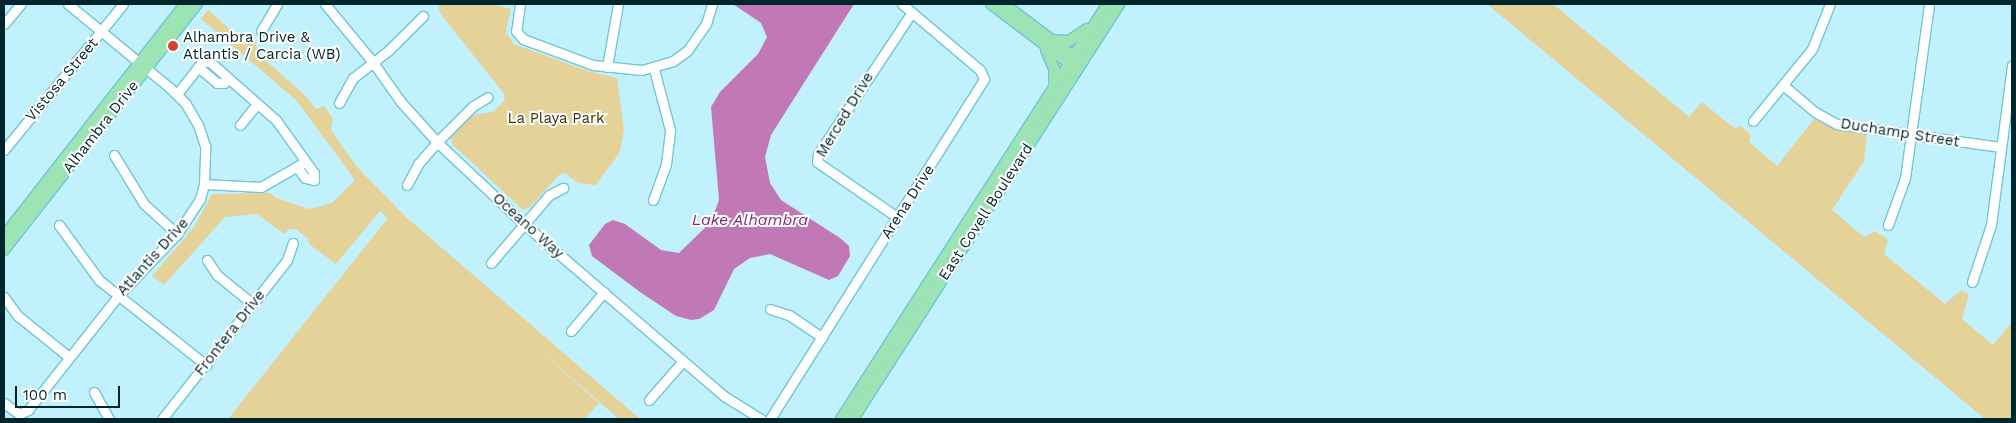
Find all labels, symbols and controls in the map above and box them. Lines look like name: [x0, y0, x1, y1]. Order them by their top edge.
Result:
place label: Alhambra Drive & Atlantis / Carcia (WB): [183, 28, 341, 63]
street label: Vistosa Street: [22, 35, 102, 125]
marker: Alhambra Drive & Atlantis / Carcia (WB): [167, 40, 179, 52]
street label: Merced Drive: [813, 69, 877, 161]
street label: Alhambra Drive: [59, 77, 143, 177]
park label: La Playa Park: [507, 110, 605, 128]
street label: Duchamp Street: [1839, 115, 1961, 151]
street label: East Covell Boulevard: [935, 140, 1037, 284]
street label: Arena Drive: [877, 162, 939, 242]
street label: Oceano Way: [489, 189, 567, 263]
water label: Lake Alhambra: [692, 210, 808, 230]
street label: Atlantis Drive: [113, 214, 193, 300]
street label: Frontera Drive: [191, 286, 269, 380]
scale bar: [18, 376, 122, 408]
text: 100 m: [23, 386, 67, 404]

